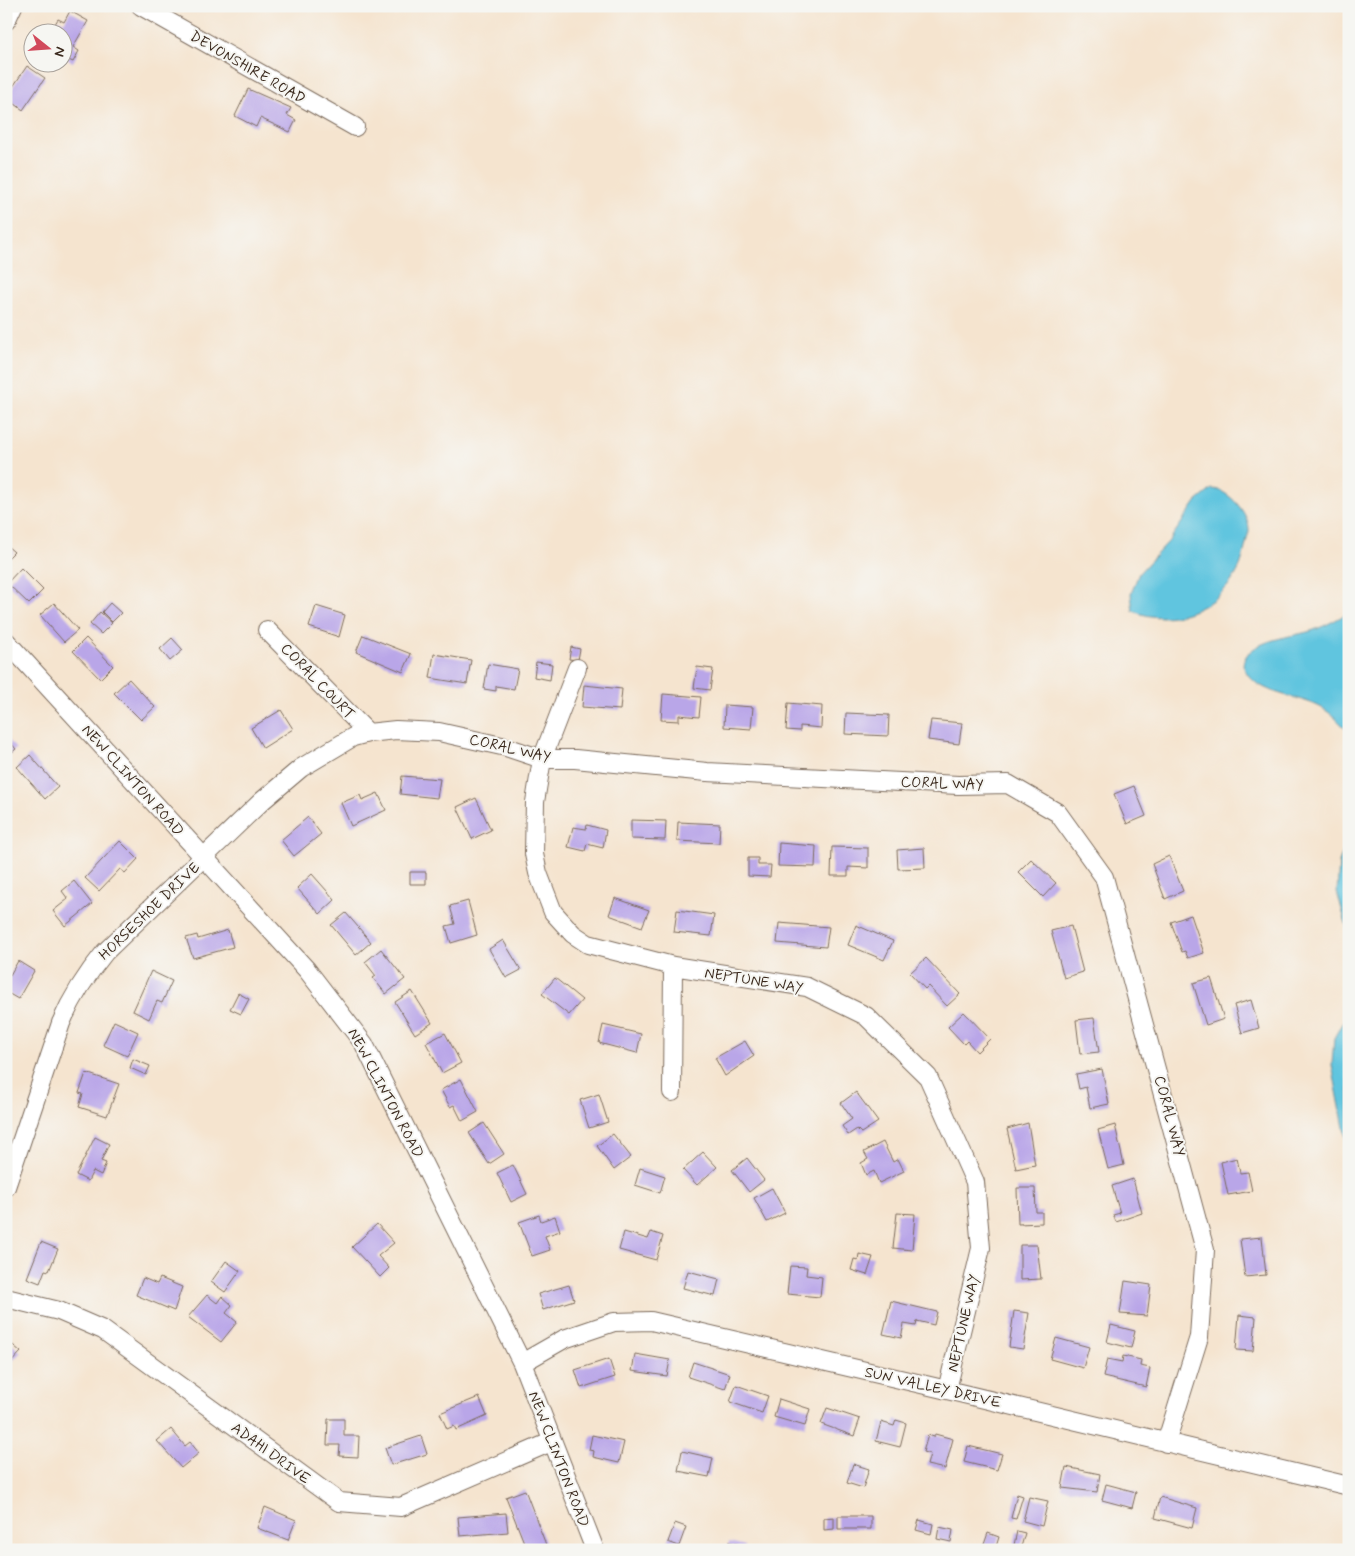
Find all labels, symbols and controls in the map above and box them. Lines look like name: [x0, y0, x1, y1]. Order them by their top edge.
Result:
north arrow: [22, 22, 72, 72]
street label: DEVONSHIRE ROAD: [186, 27, 309, 109]
text: N: [50, 44, 69, 59]
street label: CORAL COURT: [276, 639, 359, 724]
street label: NEW CLINTON ROAD: [77, 721, 188, 841]
street label: CORAL WAY: [467, 730, 552, 768]
street label: CORAL WAY: [900, 773, 984, 795]
street label: HORSESHOE DRIVE: [95, 858, 205, 965]
street label: NEPTUNE WAY: [703, 963, 805, 999]
street label: NEW CLINTON ROAD: [343, 1025, 428, 1162]
street label: CORAL WAY: [1149, 1074, 1189, 1159]
street label: NEPTUNE WAY: [943, 1272, 985, 1374]
street label: SUN VALLEY DRIVE: [863, 1363, 1003, 1413]
street label: NEW CLINTON ROAD: [523, 1389, 593, 1530]
street label: ADAHI DRIVE: [227, 1418, 314, 1490]

